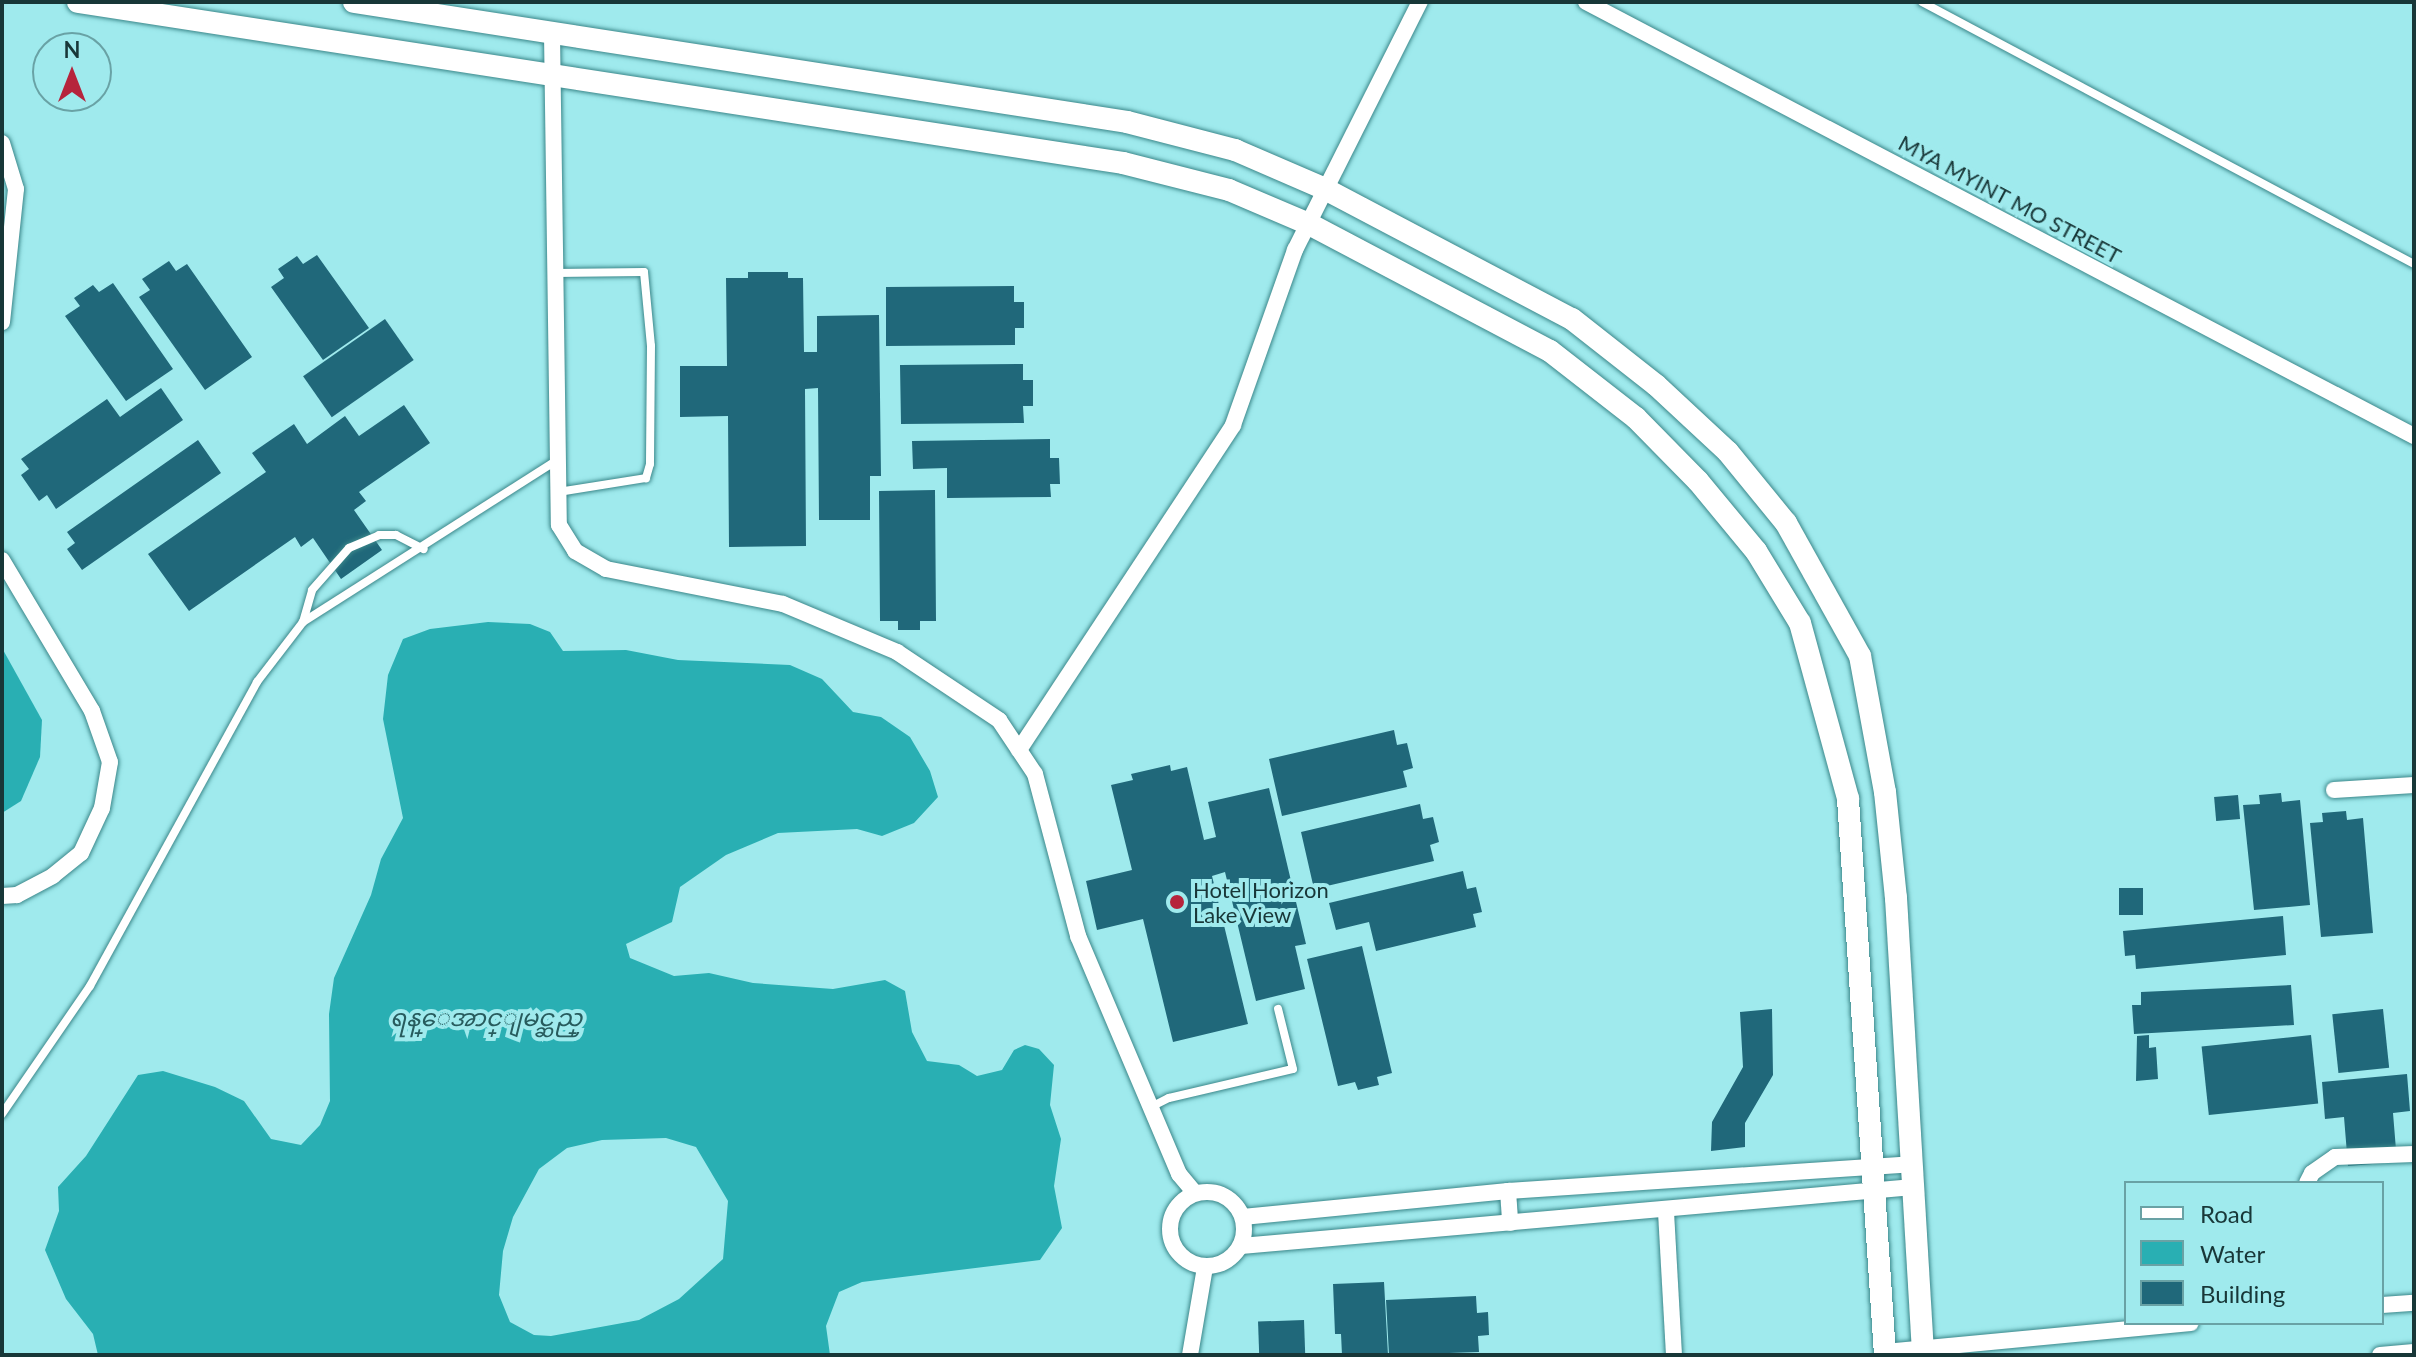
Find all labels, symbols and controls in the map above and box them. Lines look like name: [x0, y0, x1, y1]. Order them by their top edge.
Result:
north arrow: [32, 32, 112, 112]
text: N: [64, 36, 80, 63]
street label: MYA MYINT MO STREET: [1894, 129, 2126, 269]
place label: Hotel Horizon Lake View: [1193, 876, 1329, 928]
marker: Hotel Horizon Lake View: [1168, 893, 1186, 911]
water label: ရန္ေအာင္ျမင္ဆည္: [390, 1003, 582, 1031]
legend: [2124, 1181, 2384, 1325]
text: Road: [2200, 1199, 2253, 1228]
text: Water: [2200, 1239, 2265, 1268]
text: Building: [2200, 1279, 2285, 1308]

